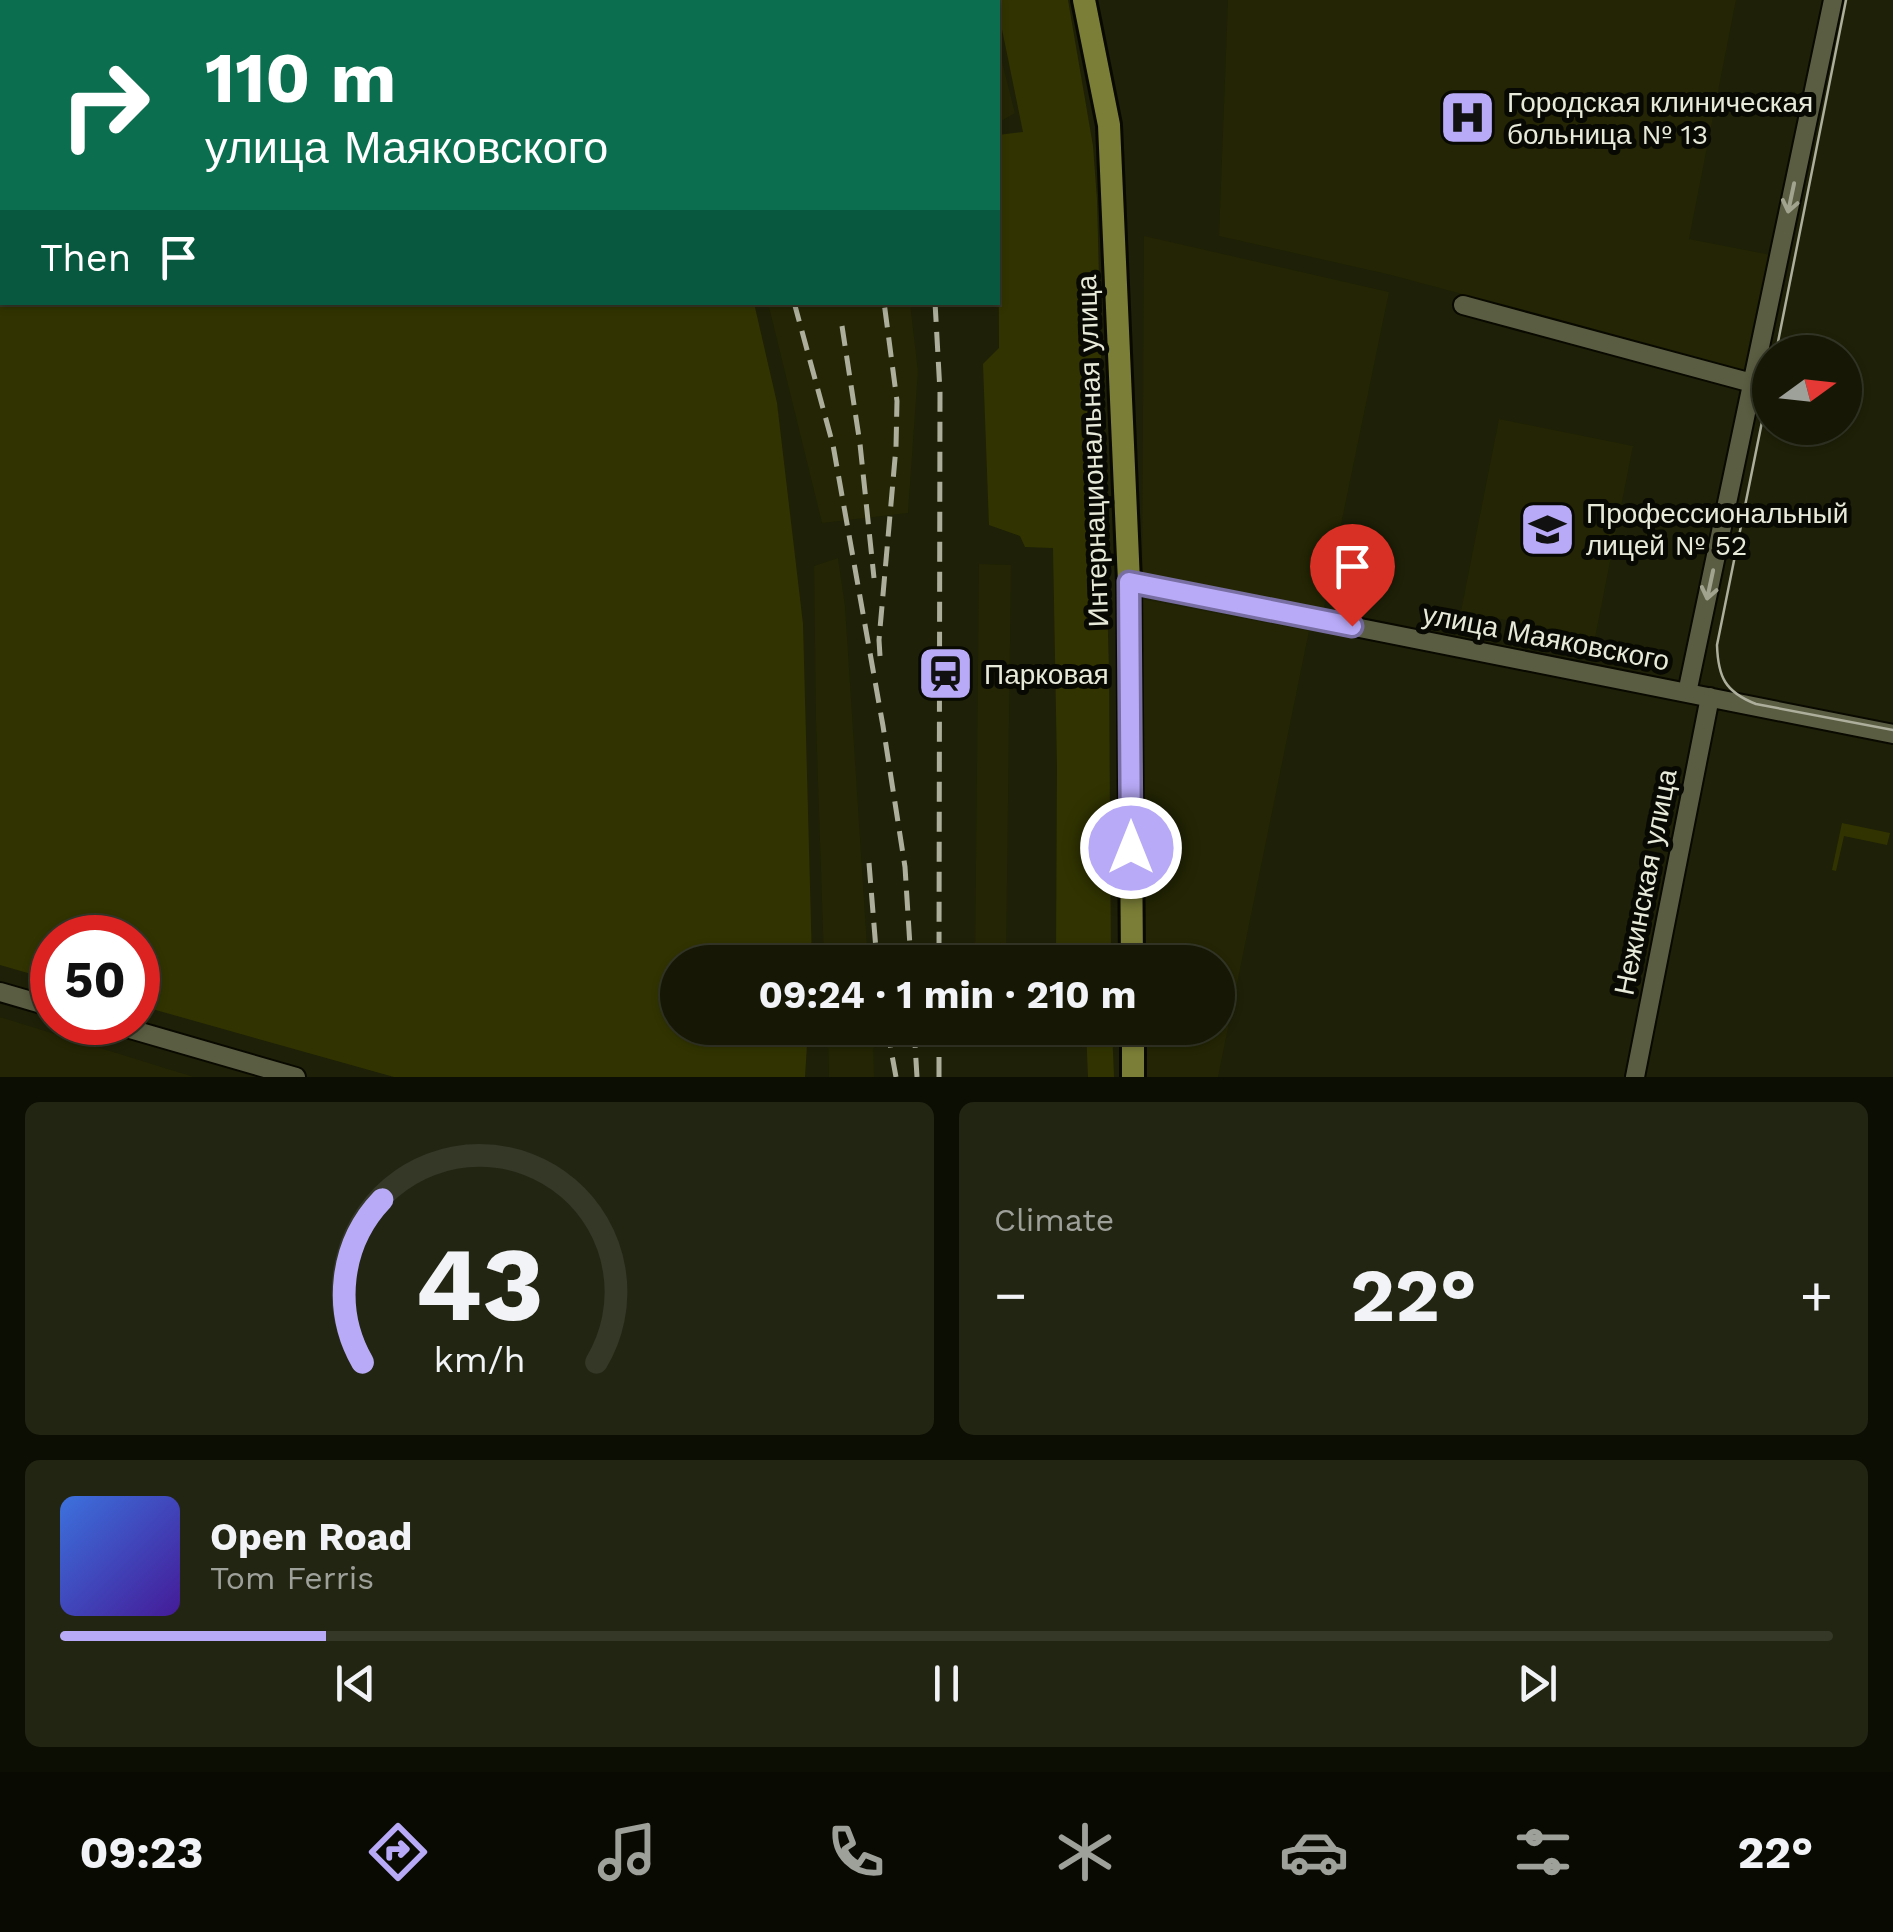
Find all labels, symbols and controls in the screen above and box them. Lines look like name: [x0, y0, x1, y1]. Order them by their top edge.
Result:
text: 110 m: [205, 37, 396, 119]
icon: right: [40, 40, 170, 170]
place label: Городская клиническая больница № 13: [1507, 86, 1813, 151]
hospital icon: Городская клиническая больница № 13: [1438, 88, 1498, 148]
text: улица Маяковского: [205, 121, 608, 174]
one-way arrow: [1781, 181, 1800, 213]
icon: arrive: [151, 230, 206, 285]
text: Then: [40, 236, 131, 280]
street label: Интернациональная улица: [1070, 274, 1115, 628]
north arrow: [1752, 335, 1862, 445]
map controls: [1752, 335, 1862, 445]
place label: Профессиональный лицей № 52: [1586, 497, 1848, 562]
school or university icon: Профессиональный лицей № 52: [1517, 499, 1577, 559]
pin: [1310, 524, 1395, 627]
icon: arrive: [1325, 539, 1380, 594]
one-way arrow: [1700, 568, 1718, 600]
street label: улица Маяковского: [1420, 597, 1672, 678]
station icon: Парковая: [915, 644, 975, 704]
place label: Парковая: [984, 658, 1109, 691]
street label: Нежинская улица: [1607, 766, 1684, 998]
position arrow: [1079, 796, 1183, 900]
speed limit sign: 50: [30, 915, 160, 1045]
text: 09:24 · 1 min · 210 m: [759, 973, 1136, 1017]
text: Climate: [994, 1201, 1114, 1239]
text: 43: [415, 1223, 544, 1345]
text: 22°: [1350, 1251, 1477, 1339]
text: −: [994, 1263, 1027, 1327]
text: +: [1800, 1263, 1833, 1327]
text: km/h: [433, 1339, 526, 1381]
text: Open Road: [210, 1515, 412, 1559]
text: Tom Ferris: [210, 1559, 374, 1597]
icon: previous: [328, 1656, 383, 1711]
icon: pause: [919, 1656, 974, 1711]
icon: next: [1510, 1656, 1565, 1711]
icon: directions: [363, 1817, 433, 1887]
icon: music: [592, 1817, 662, 1887]
icon: phone: [821, 1817, 891, 1887]
icon: climate: [1050, 1817, 1120, 1887]
icon: car: [1279, 1817, 1349, 1887]
icon: filters: [1508, 1817, 1578, 1887]
text: 09:23: [80, 1826, 203, 1879]
text: 22°: [1737, 1826, 1813, 1879]

